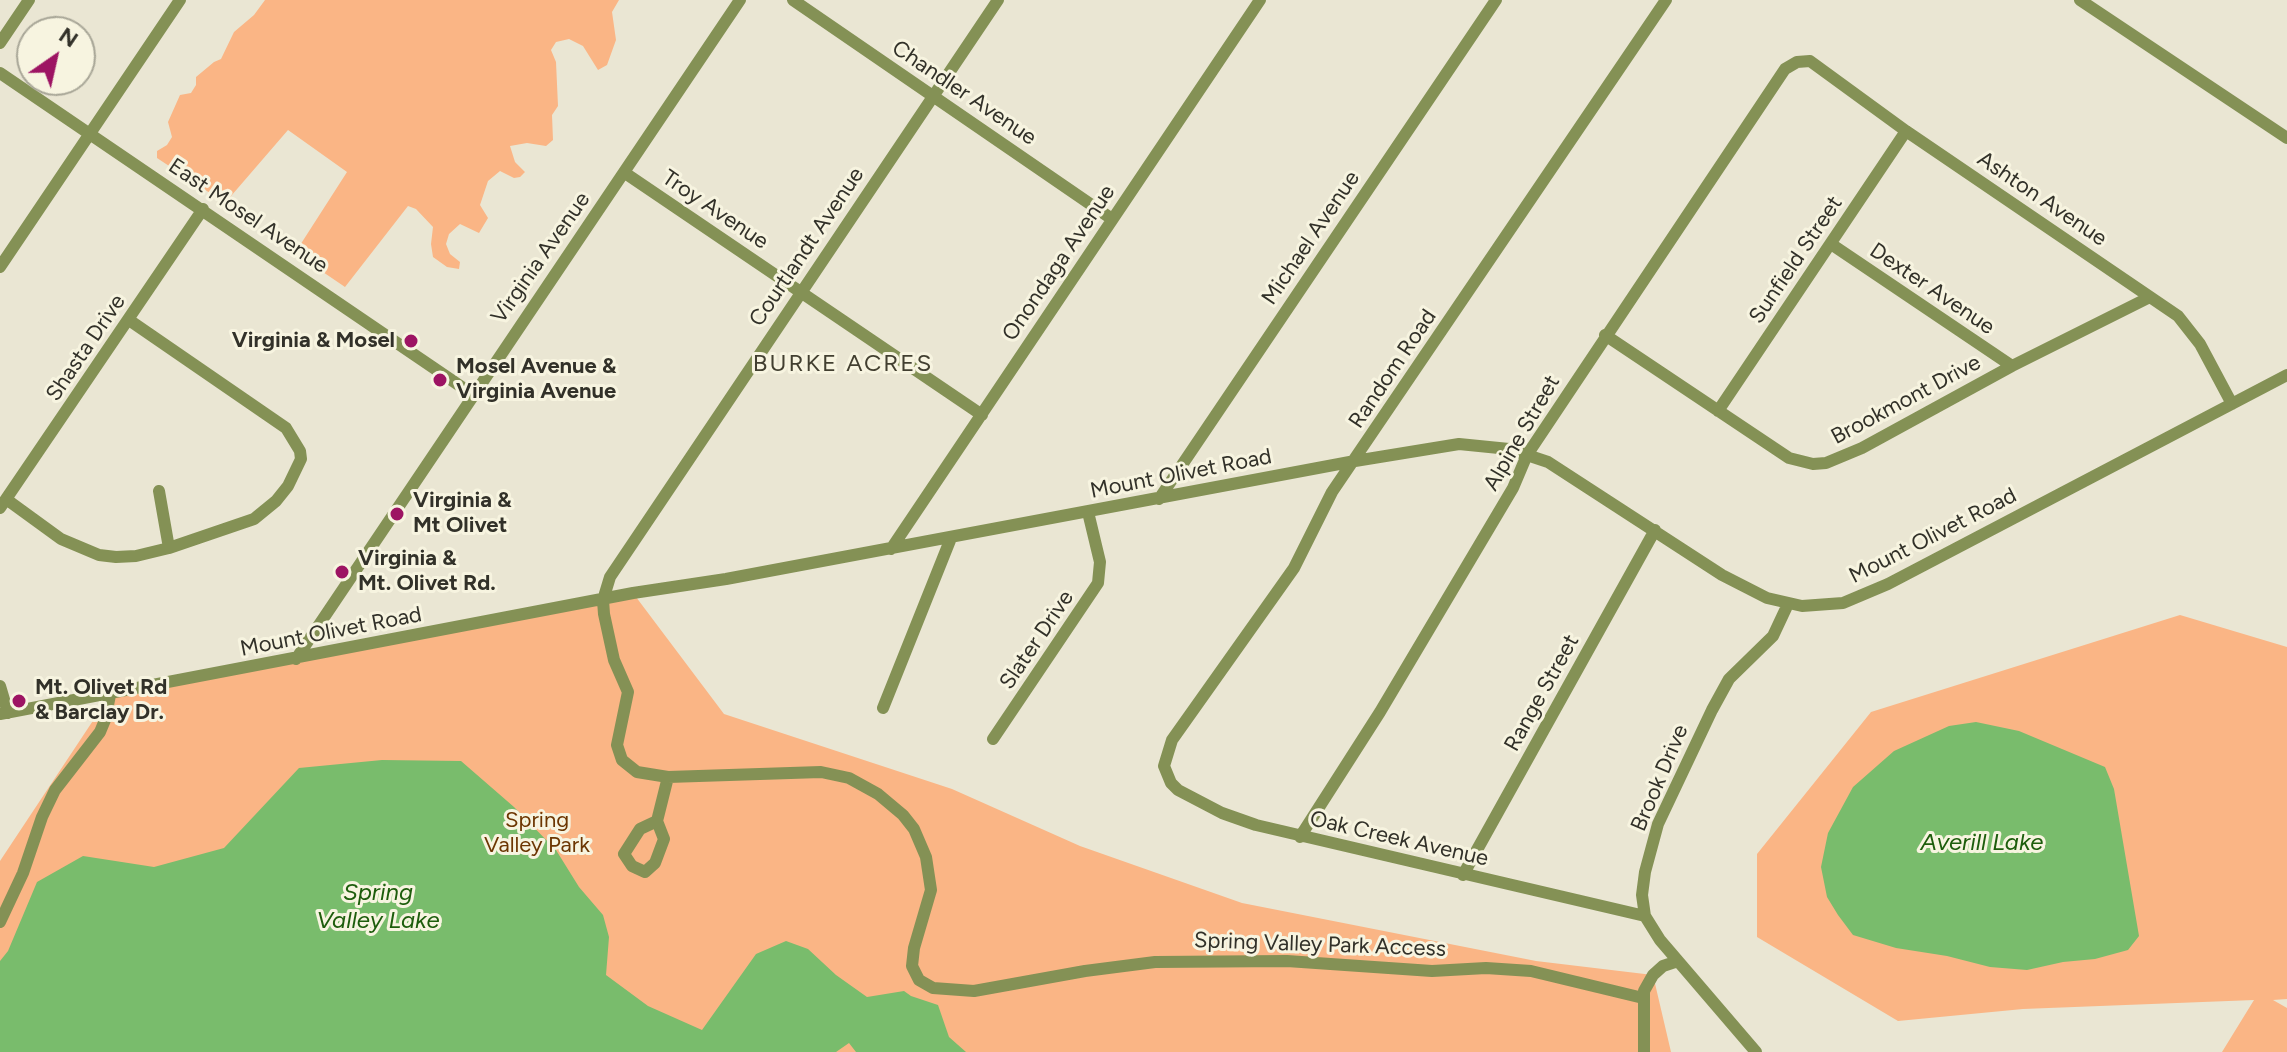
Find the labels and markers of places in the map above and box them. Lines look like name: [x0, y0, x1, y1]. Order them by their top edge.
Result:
place label: Virginia & Mosel: [232, 328, 395, 354]
marker: Virginia & Mosel: [402, 332, 420, 350]
place label: Mosel Avenue & Virginia Avenue: [456, 354, 616, 406]
marker: Mosel Avenue & Virginia Avenue: [431, 371, 449, 389]
place label: Virginia & Mt Olivet: [413, 488, 511, 540]
marker: Virginia & Mt Olivet: [388, 505, 406, 523]
place label: Virginia & Mt. Olivet Rd.: [358, 546, 496, 598]
marker: Virginia & Mt. Olivet Rd.: [333, 563, 351, 581]
place label: Mt. Olivet Rd & Barclay Dr.: [35, 675, 167, 726]
marker: Mt. Olivet Rd & Barclay Dr.: [10, 692, 28, 710]

